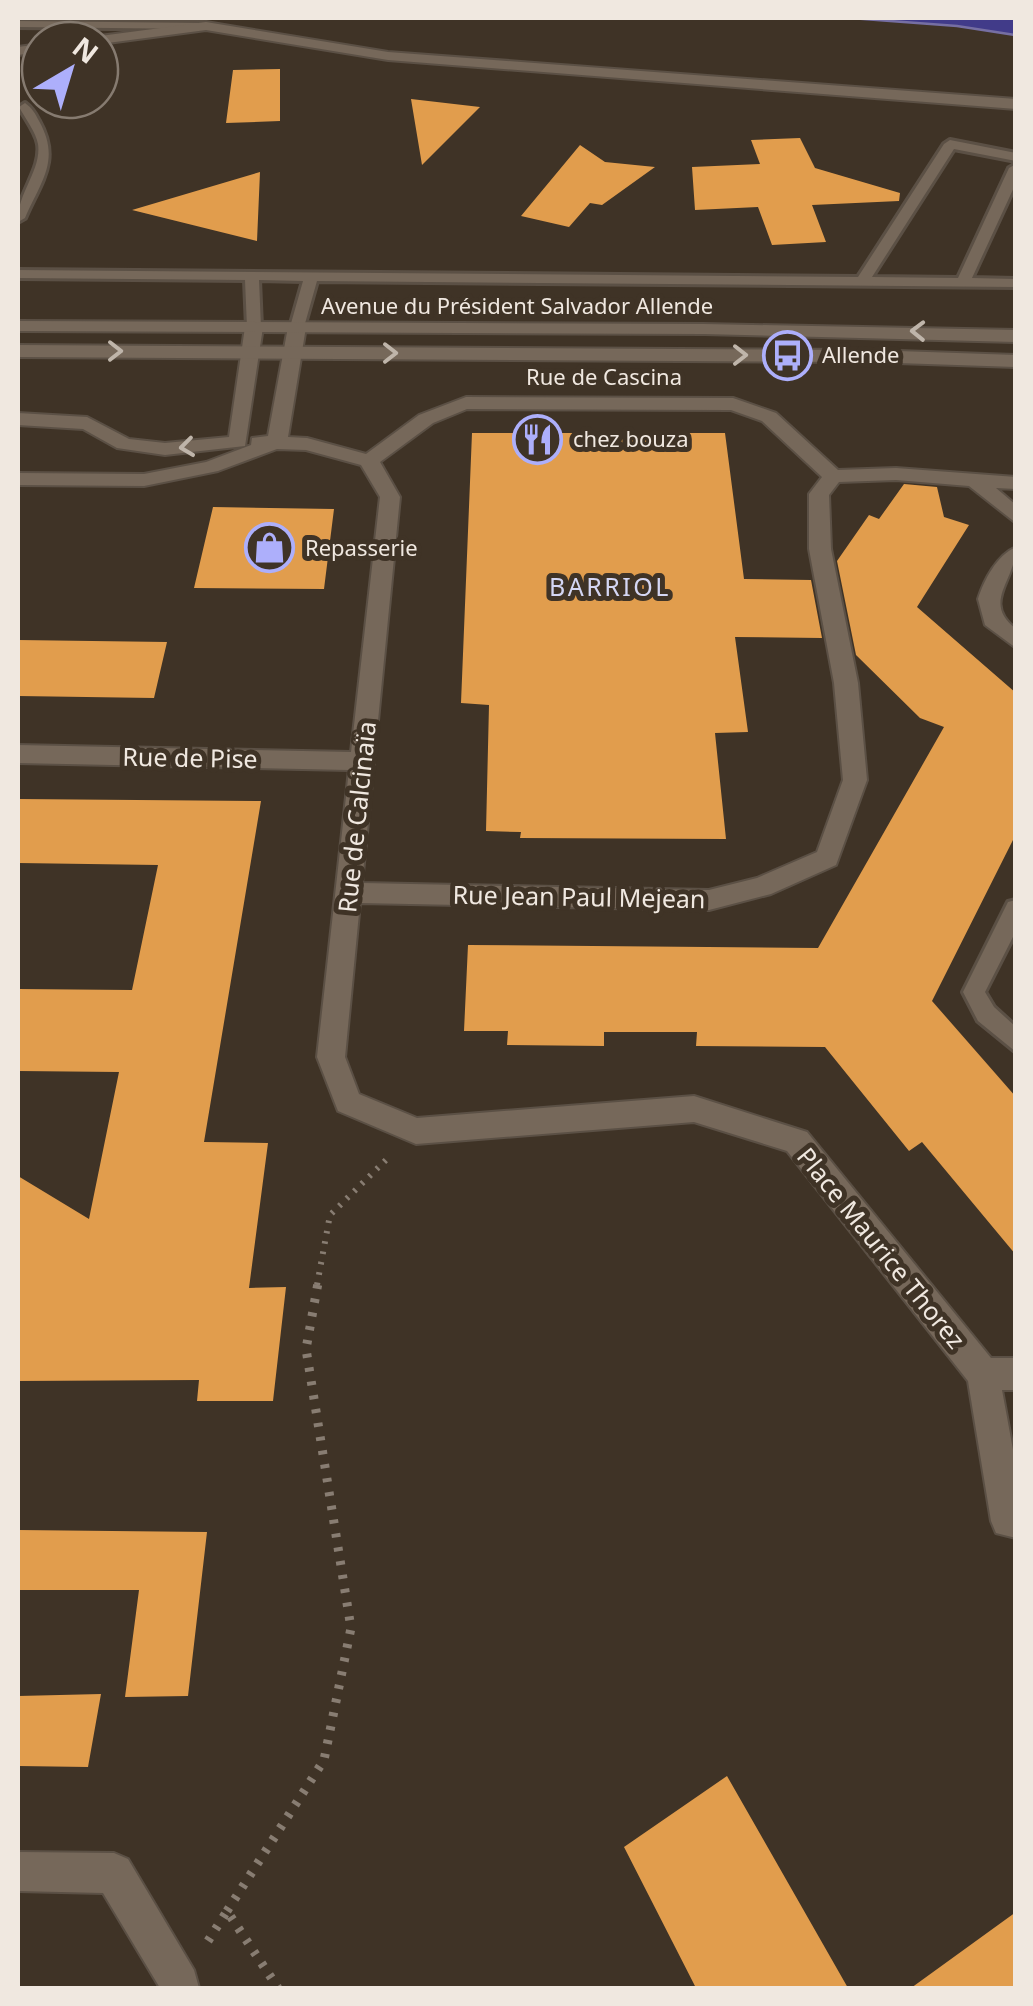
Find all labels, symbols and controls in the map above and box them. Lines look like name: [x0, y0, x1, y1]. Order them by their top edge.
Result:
north arrow: [20, 20, 120, 120]
text: N: [65, 28, 107, 71]
street label: Avenue du Président Salvador Allende: [321, 290, 713, 320]
one-way arrow: [910, 320, 926, 342]
bus stop icon: Allende: [761, 329, 813, 381]
place label: Allende: [822, 339, 899, 369]
one-way arrow: [107, 341, 123, 362]
one-way arrow: [384, 342, 399, 364]
one-way arrow: [734, 344, 749, 366]
street label: Rue de Cascina: [526, 361, 682, 391]
restaurant icon: chez bouza: [512, 413, 564, 465]
place label: chez bouza: [573, 423, 689, 453]
one-way arrow: [179, 436, 195, 457]
shop icon: Repasserie: [244, 522, 296, 574]
place label: Repasserie: [305, 532, 418, 562]
district label: BARRIOL: [549, 569, 671, 603]
street label: Rue de Calcinaïa: [329, 720, 383, 914]
street label: Rue de Pise: [122, 739, 258, 775]
street label: Rue Jean Paul Mejean: [452, 877, 706, 915]
street label: Place Maurice Thorez: [790, 1140, 974, 1355]

